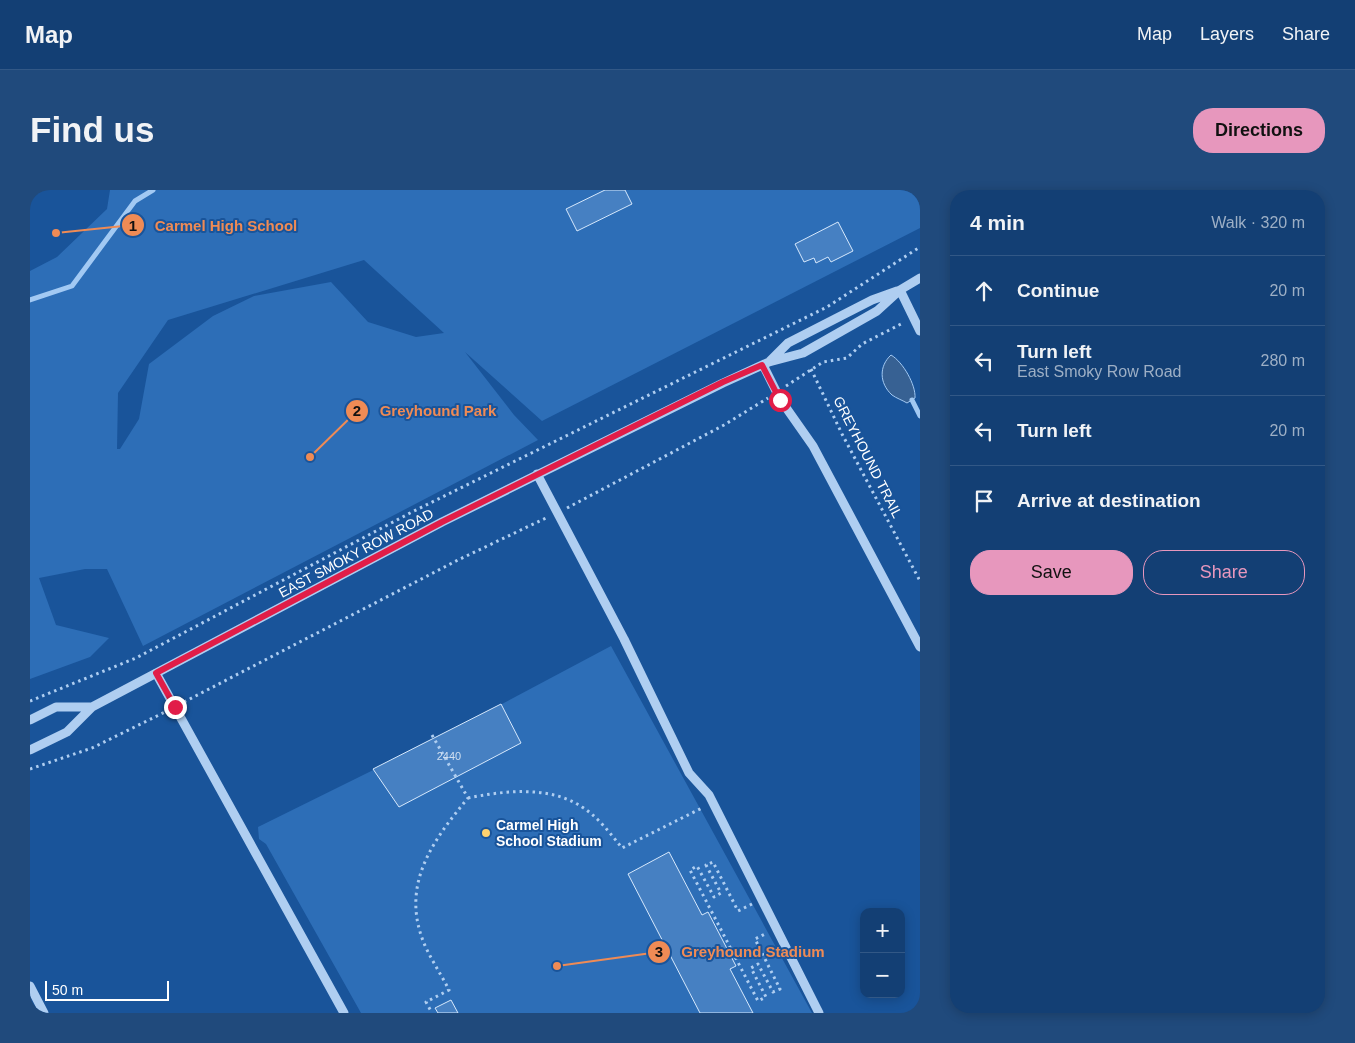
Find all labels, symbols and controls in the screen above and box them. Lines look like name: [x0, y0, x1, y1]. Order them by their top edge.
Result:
text: Map: [25, 21, 73, 48]
text: Map: [1137, 24, 1172, 44]
text: Layers: [1200, 24, 1254, 44]
text: Share: [1282, 24, 1330, 44]
button: Directions: [1193, 108, 1325, 153]
text: Find us: [30, 110, 154, 149]
callout: Carmel High School: [120, 210, 308, 240]
text: 4 min: [970, 211, 1025, 234]
text: Walk · 320 m: [1211, 214, 1305, 231]
text: 1: [129, 217, 137, 234]
text: Carmel High School: [155, 217, 297, 234]
icon: ahead: [970, 277, 998, 305]
text: Continue: [1017, 280, 1099, 301]
text: 20 m: [1269, 282, 1305, 299]
text: Turn left: [1017, 341, 1092, 362]
icon: left: [970, 347, 998, 375]
text: 280 m: [1261, 352, 1305, 369]
text: East Smoky Row Road: [1017, 363, 1182, 380]
route start: [769, 389, 792, 412]
street label: GREYHOUND TRAIL: [830, 394, 906, 521]
callout: Greyhound Park: [345, 396, 507, 426]
text: 2: [353, 402, 361, 419]
text: Greyhound Park: [380, 402, 497, 419]
icon: left: [970, 417, 998, 445]
text: Turn left: [1017, 420, 1092, 441]
text: 20 m: [1269, 422, 1305, 439]
icon: arrive: [970, 487, 998, 515]
text: Arrive at destination: [1017, 490, 1201, 511]
street label: EAST SMOKY ROW ROAD: [276, 505, 436, 601]
button: Save: [970, 550, 1133, 595]
button: Share: [1143, 550, 1305, 595]
route end: [164, 696, 187, 719]
house number: 2440: [437, 750, 461, 762]
place label: Carmel High School Stadium: [496, 817, 602, 849]
marker: Carmel High School Stadium: [480, 827, 492, 839]
map controls: [860, 908, 905, 998]
button: +: [860, 908, 905, 953]
callout: Greyhound Stadium: [646, 937, 835, 967]
text: 3: [655, 943, 663, 960]
text: Greyhound Stadium: [681, 943, 825, 960]
button: −: [860, 953, 905, 998]
scale bar: [45, 978, 169, 1001]
text: 50 m: [52, 982, 83, 998]

